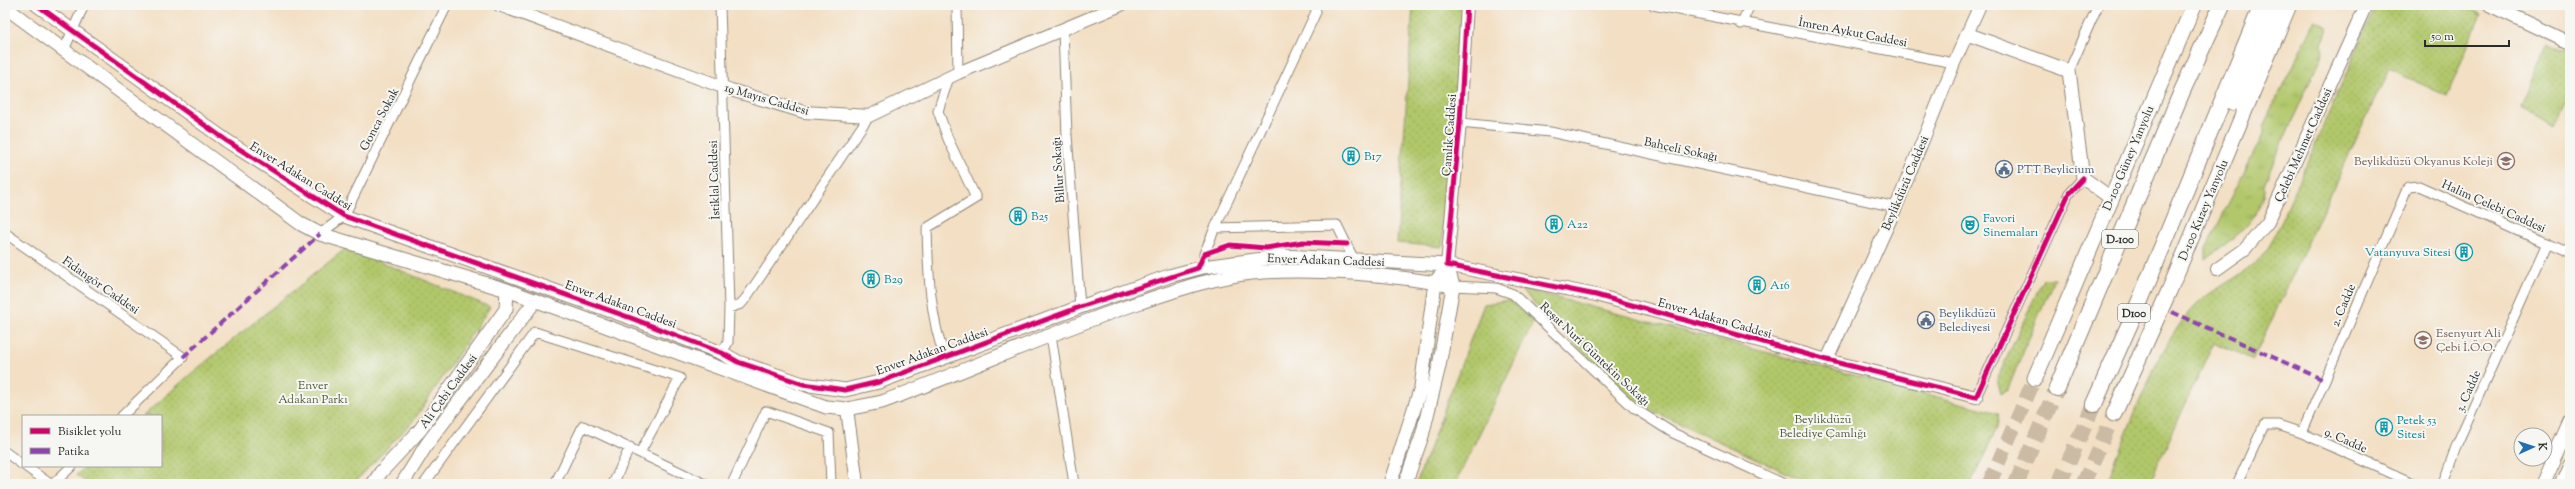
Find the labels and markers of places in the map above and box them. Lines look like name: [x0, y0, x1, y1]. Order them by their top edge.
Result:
building icon: B17: [1341, 146, 1361, 166]
place label: B17: [1364, 148, 1382, 166]
school or university icon: Beylikdüzü Okyanus Koleji: [2496, 151, 2516, 171]
place label: Beylikdüzü Okyanus Koleji: [2354, 153, 2494, 171]
public building icon: PTT Beylicium: [1994, 159, 2014, 179]
place label: PTT Beylicium: [2017, 161, 2094, 179]
building icon: B25: [1008, 206, 1028, 226]
place label: B25: [1031, 208, 1048, 226]
place label: Favori Sinemaları: [1983, 210, 2039, 242]
building icon: A22: [1544, 214, 1564, 234]
theatre icon: Favori Sinemaları: [1960, 215, 1980, 235]
place label: A22: [1567, 216, 1588, 234]
building icon: Vatanyuva Sitesi: [2454, 242, 2474, 262]
place label: Vatanyuva Sitesi: [2365, 244, 2452, 262]
building icon: B29: [861, 269, 881, 289]
place label: B29: [884, 271, 903, 289]
building icon: A16: [1747, 275, 1767, 295]
place label: A16: [1770, 277, 1790, 295]
place label: Beylikdüzü Belediyesi: [1939, 305, 1996, 337]
public building icon: Beylikdüzü Belediyesi: [1916, 310, 1936, 330]
place label: Esenyurt Ali Çebi İ.Ö.O.: [2436, 325, 2501, 357]
school or university icon: Esenyurt Ali Çebi İ.Ö.O.: [2413, 330, 2433, 350]
place label: Petek 53 Sitesi: [2397, 412, 2437, 444]
building icon: Petek 53 Sitesi: [2374, 417, 2394, 437]

